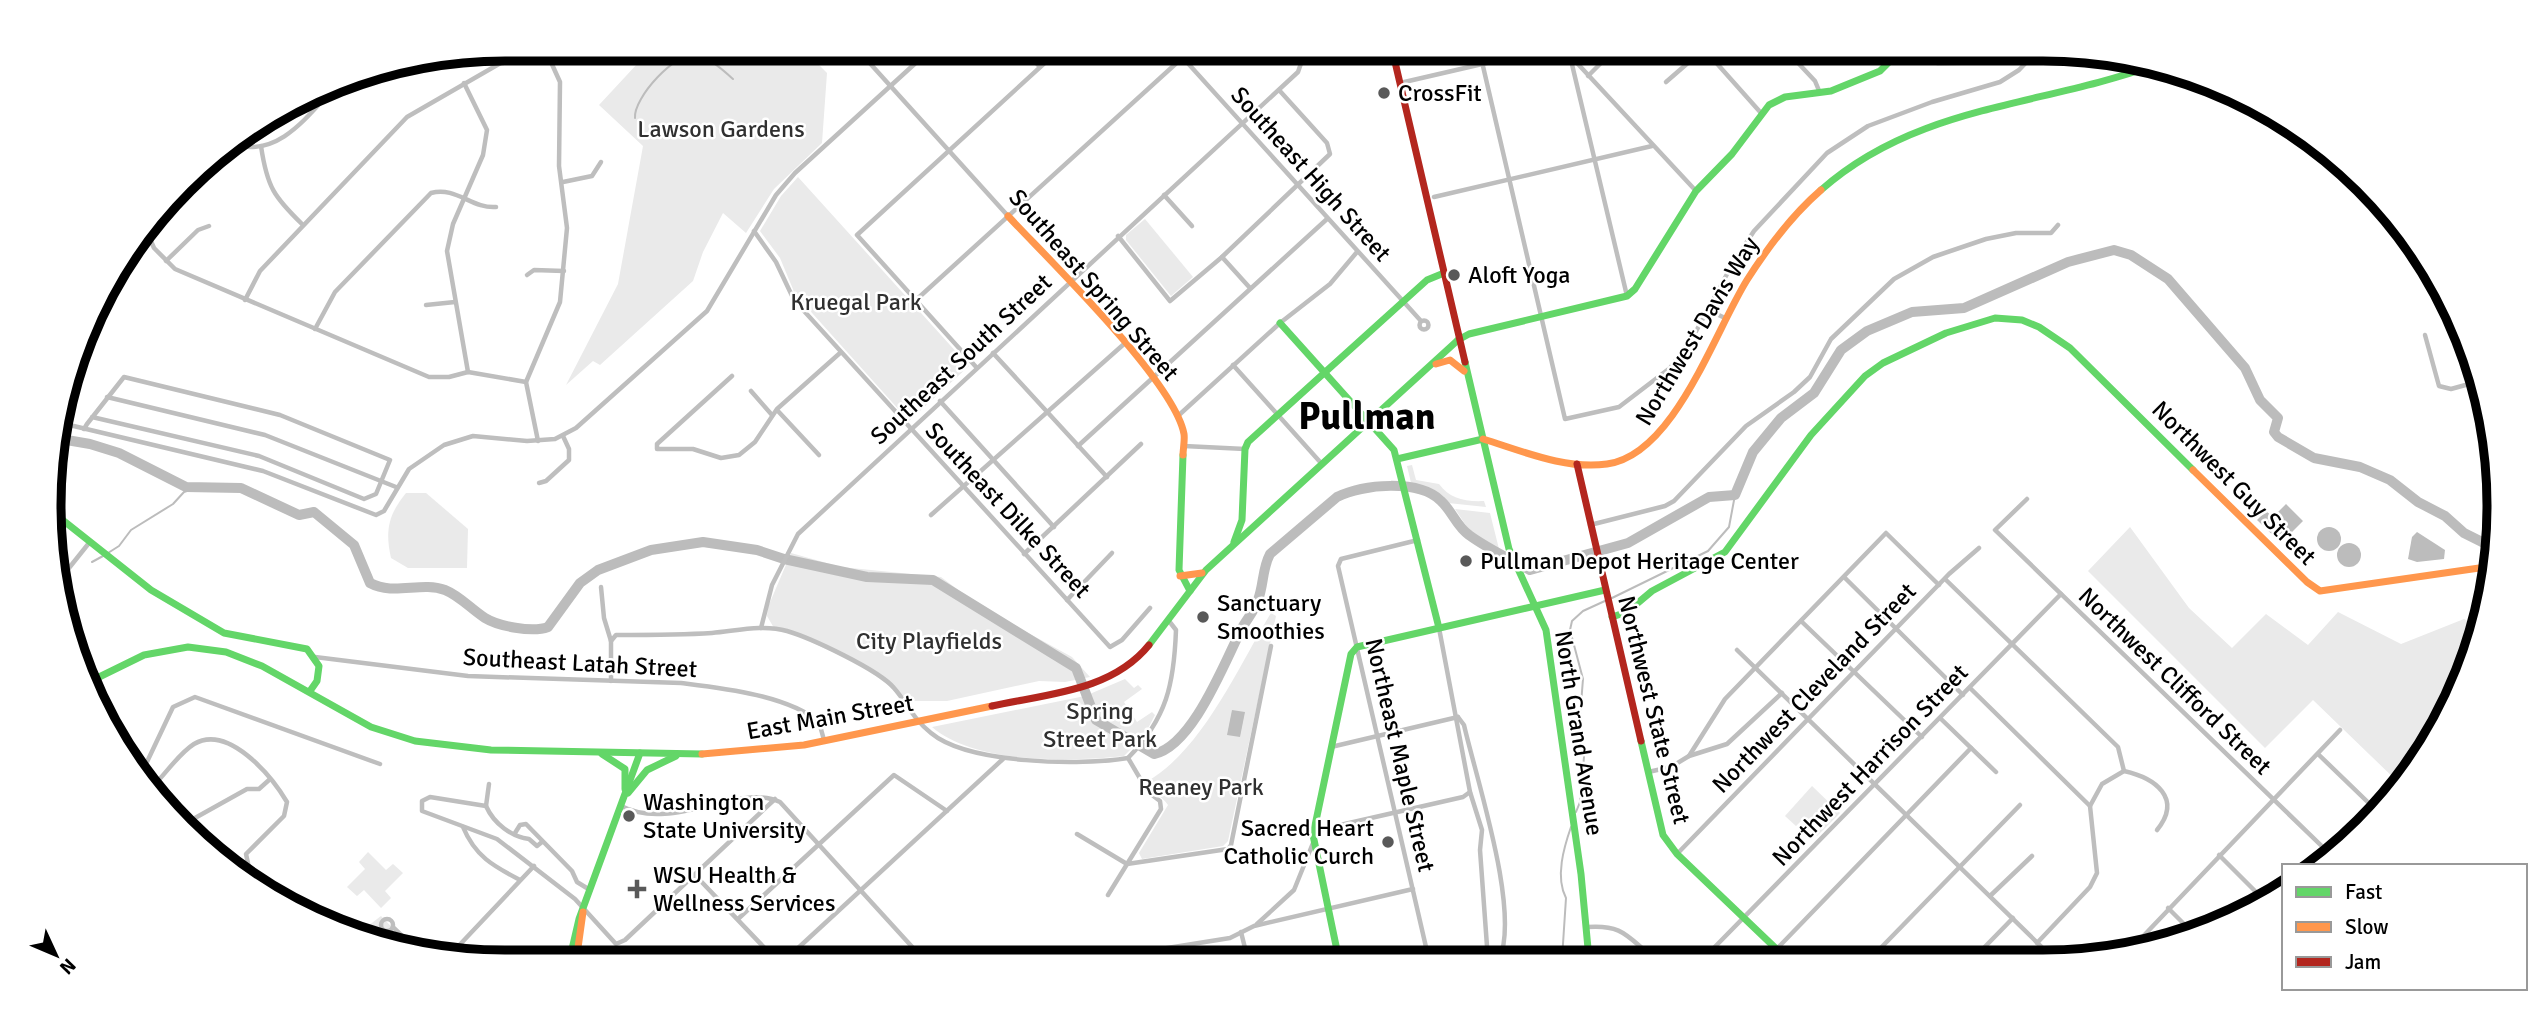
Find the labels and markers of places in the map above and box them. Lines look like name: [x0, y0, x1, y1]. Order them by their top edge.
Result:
place label: CrossFit: [1398, 78, 1482, 108]
marker: CrossFit: [1376, 85, 1392, 101]
place label: Aloft Yoga: [1468, 260, 1571, 290]
marker: Aloft Yoga: [1446, 267, 1462, 283]
place label: Pullman Depot Heritage Center: [1480, 546, 1799, 576]
marker: Pullman Depot Heritage Center: [1458, 553, 1474, 569]
place label: Sanctuary Smoothies: [1217, 588, 1325, 646]
marker: Sanctuary Smoothies: [1195, 609, 1211, 625]
place label: Washington State University: [643, 787, 806, 845]
marker: Washington State University: [621, 808, 637, 824]
place label: Sacred Heart Catholic Curch: [1224, 813, 1374, 871]
marker: Sacred Heart Catholic Curch: [1380, 834, 1396, 850]
place label: WSU Health & Wellness Services: [653, 860, 835, 918]
marker: WSU Health & Wellness Services: [627, 879, 647, 899]

